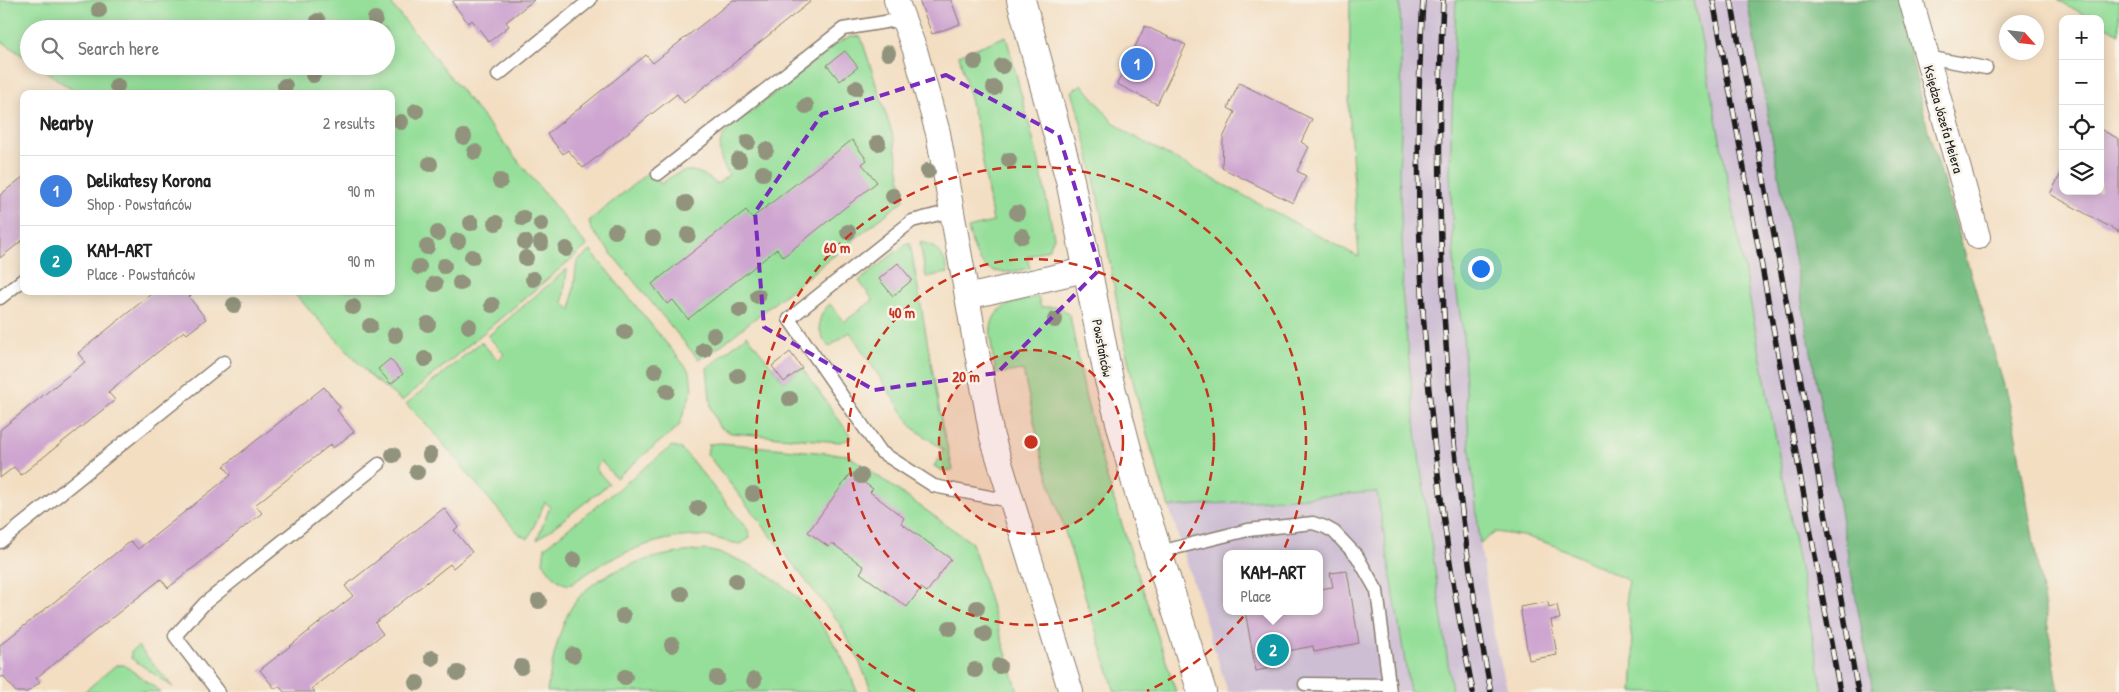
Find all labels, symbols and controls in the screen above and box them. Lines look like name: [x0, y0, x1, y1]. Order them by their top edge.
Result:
north arrow: [1999, 15, 2044, 60]
map controls: [2059, 15, 2104, 195]
button: +: [2059, 15, 2104, 60]
search box: [20, 20, 395, 75]
icon: search: [38, 34, 66, 62]
text: Search here: [78, 35, 159, 61]
pin: 1: [1121, 45, 1153, 83]
button: −: [2059, 60, 2104, 105]
street label: Księdza Józefa Meiera: [1920, 63, 1969, 176]
button: locate: [2059, 105, 2104, 150]
text: Nearby: [40, 108, 93, 137]
text: 2 results: [323, 112, 375, 134]
button: layers: [2059, 150, 2104, 195]
text: Delikatesy Korona: [87, 167, 211, 193]
text: 1: [53, 180, 59, 202]
text: 90 m: [347, 180, 375, 202]
text: Shop · Powstańców: [87, 193, 192, 215]
text: KAM-ART: [87, 237, 152, 263]
text: 60 m: [824, 237, 850, 258]
text: 2: [52, 250, 60, 272]
text: 90 m: [347, 250, 375, 272]
your location: [1468, 256, 1494, 282]
text: Place · Powstańców: [87, 263, 195, 285]
text: 40 m: [889, 302, 915, 323]
street label: Powstańców: [1088, 318, 1118, 379]
text: 20 m: [952, 366, 980, 387]
centre of rings: [1022, 433, 1040, 451]
popup: [1223, 550, 1323, 615]
text: KAM-ART: [1241, 559, 1305, 585]
text: Place: [1241, 585, 1271, 607]
pin: 2: [1257, 631, 1289, 669]

